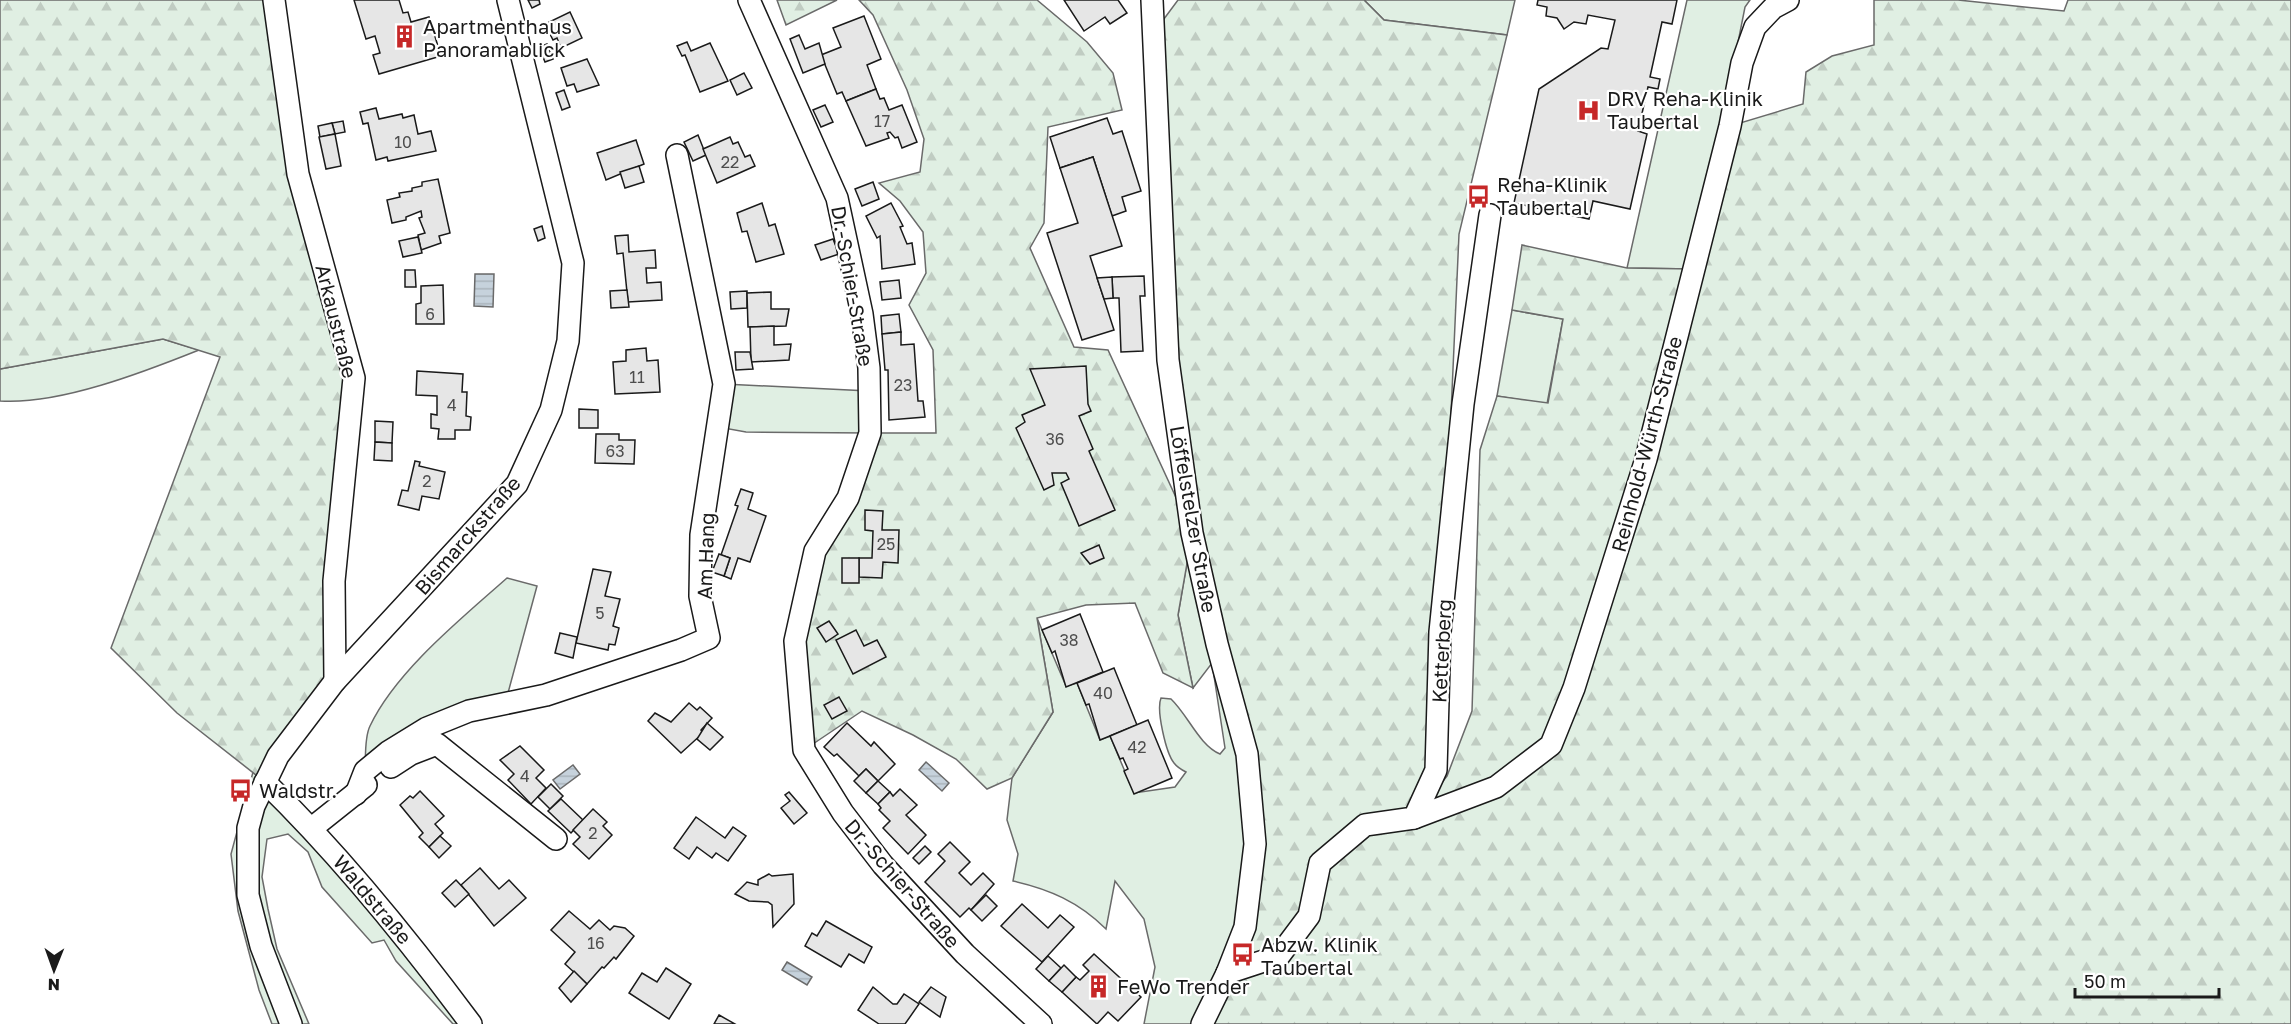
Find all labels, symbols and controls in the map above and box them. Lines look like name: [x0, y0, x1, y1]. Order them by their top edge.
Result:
place label: Apartmenthaus Panoramablick: [423, 14, 572, 61]
building icon: Apartmenthaus Panoramablick: [392, 24, 418, 50]
place label: DRV Reha-Klinik Taubertal: [1607, 86, 1763, 133]
hospital icon: DRV Reha-Klinik Taubertal: [1576, 97, 1602, 123]
house number: 17: [874, 111, 890, 131]
house number: 10: [394, 132, 412, 152]
house number: 22: [721, 152, 739, 172]
place label: Reha-Klinik Taubertal: [1497, 172, 1608, 219]
bus stop icon: Reha-Klinik Taubertal: [1466, 183, 1492, 209]
street label: Dr.-Schier-Straße: [827, 204, 879, 368]
street label: Arkaustraße: [311, 262, 363, 380]
house number: 6: [425, 304, 435, 324]
street label: Reinhold-Würth-Straße: [1606, 333, 1686, 555]
house number: 11: [629, 367, 645, 387]
house number: 23: [894, 375, 912, 395]
house number: 4: [447, 395, 457, 415]
street label: Löffelstelzer Straße: [1166, 424, 1222, 614]
house number: 36: [1045, 429, 1065, 449]
house number: 63: [605, 441, 625, 461]
street label: Bismarckstraße: [409, 471, 525, 599]
house number: 2: [422, 471, 432, 491]
street label: Am Hang: [691, 512, 719, 600]
house number: 25: [877, 534, 895, 554]
street label: Ketterberg: [1426, 598, 1456, 704]
house number: 5: [595, 603, 605, 623]
house number: 38: [1059, 630, 1079, 650]
house number: 40: [1093, 683, 1113, 703]
house number: 42: [1127, 737, 1147, 757]
house number: 4: [520, 766, 530, 786]
bus stop icon: Waldstr.: [228, 777, 254, 803]
place label: Waldstr.: [259, 778, 337, 802]
street label: Dr.-Schier-Straße: [841, 814, 965, 952]
house number: 2: [588, 823, 598, 843]
street label: Waldstraße: [329, 850, 417, 948]
place label: Abzw. Klinik Taubertal: [1261, 932, 1378, 979]
house number: 16: [587, 933, 605, 953]
north arrow: [24, 940, 84, 1000]
bus stop icon: Abzw. Klinik Taubertal: [1230, 942, 1256, 968]
scale bar: [2075, 961, 2219, 999]
text: 50 m: [2084, 970, 2126, 992]
building icon: FeWo Trender: [1086, 973, 1112, 999]
place label: FeWo Trender: [1117, 974, 1250, 998]
text: N: [47, 975, 60, 995]

